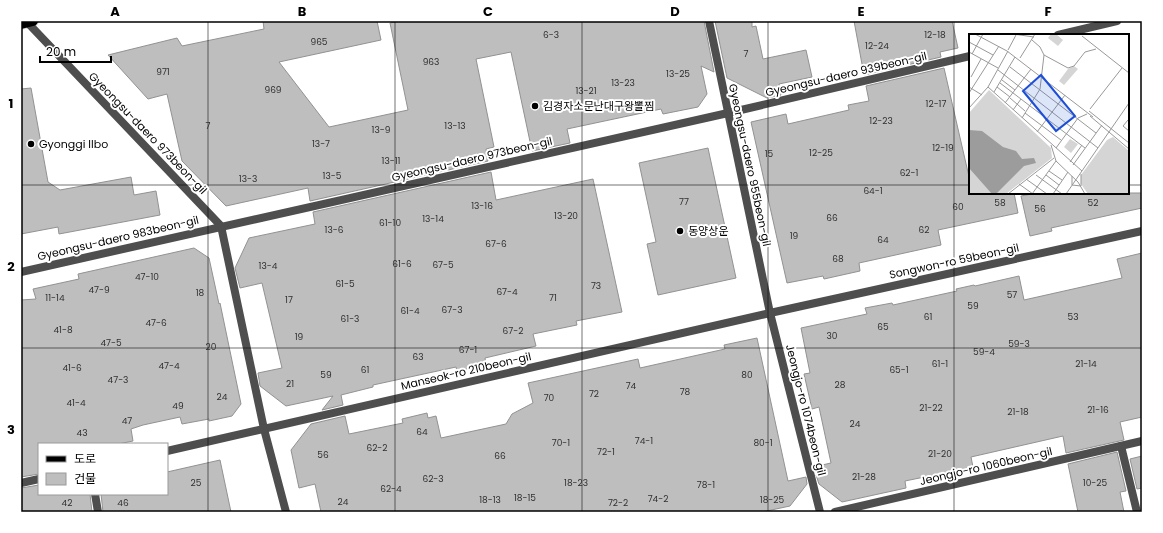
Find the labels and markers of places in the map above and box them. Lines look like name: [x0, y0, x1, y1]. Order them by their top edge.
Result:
place label: 김경자소문난대구왕뽈찜: [543, 98, 654, 114]
marker: 김경자소문난대구왕뽈찜: [530, 101, 540, 111]
place label: Gyonggi Ilbo: [39, 136, 108, 152]
marker: Gyonggi Ilbo: [26, 139, 36, 149]
place label: 동양상운: [688, 223, 728, 239]
marker: 동양상운: [675, 226, 685, 236]

